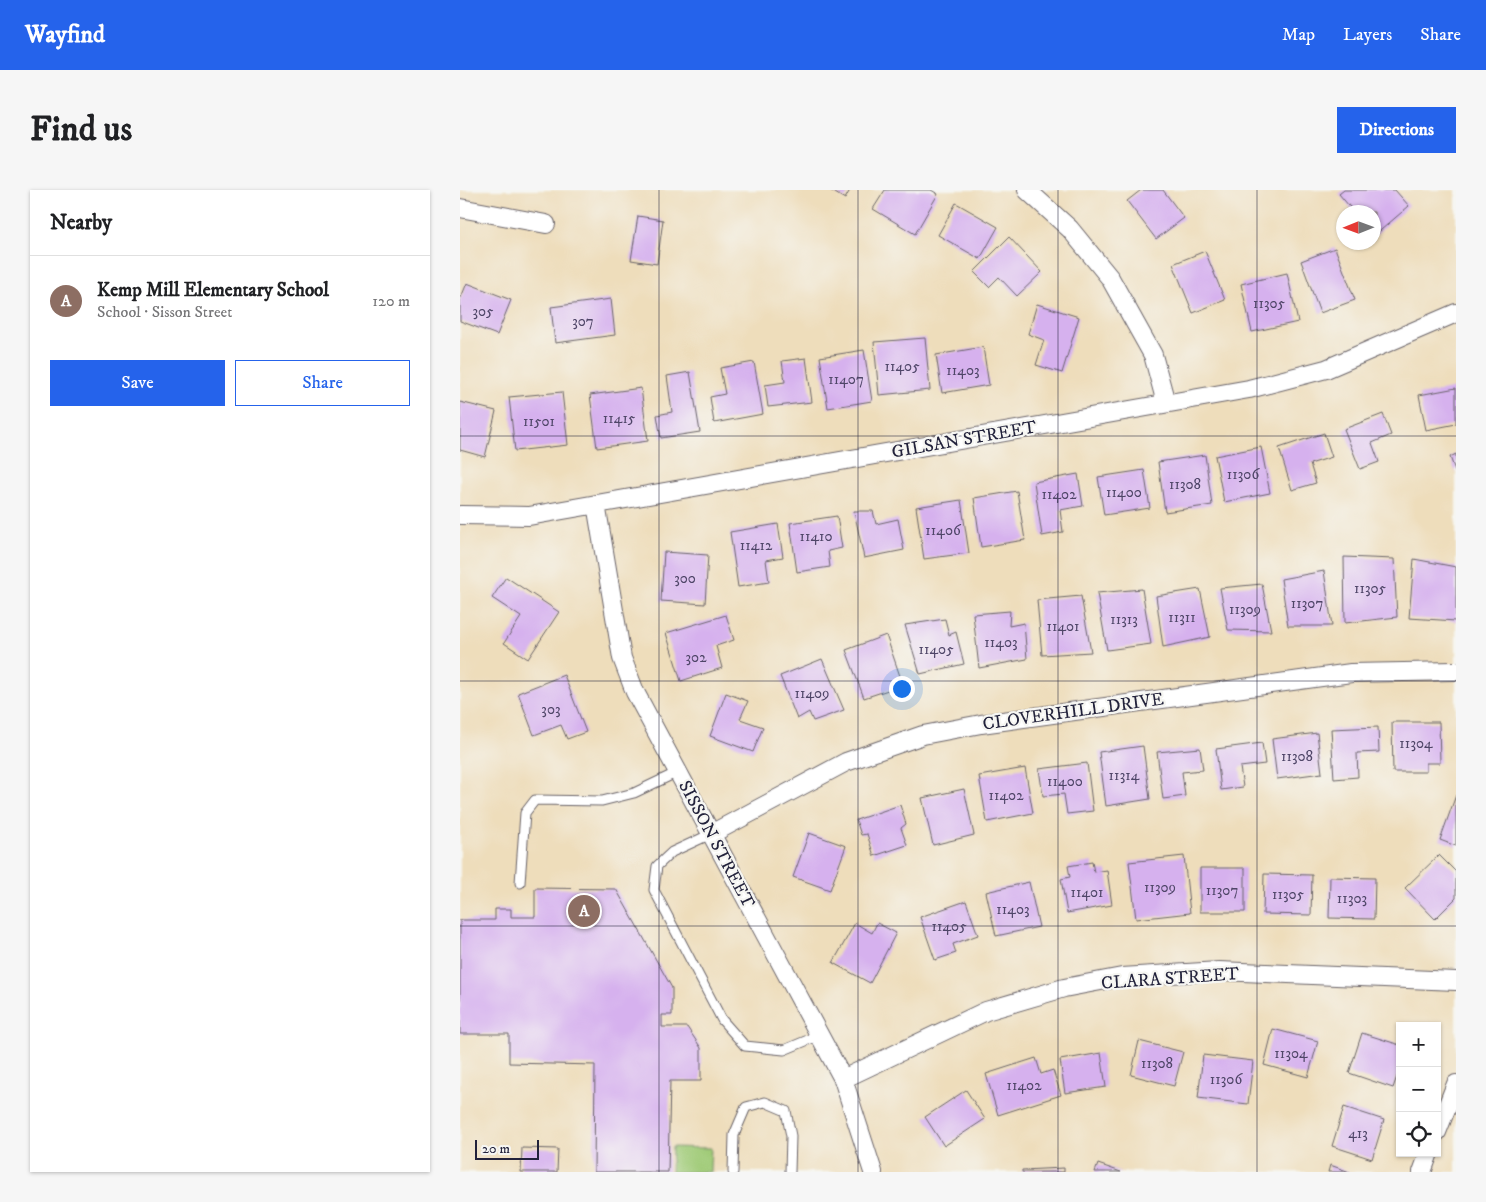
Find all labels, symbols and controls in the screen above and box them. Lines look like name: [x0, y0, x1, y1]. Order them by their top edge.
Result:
text: Wayfind: [25, 20, 105, 50]
text: Map: [1282, 24, 1315, 46]
text: Layers: [1343, 24, 1392, 46]
text: Share: [1420, 24, 1461, 46]
button: Directions: [1337, 107, 1456, 153]
text: Find us: [30, 108, 132, 152]
north arrow: [1336, 205, 1381, 250]
text: Nearby: [50, 210, 112, 236]
text: Kemp Mill Elementary School: [97, 279, 329, 302]
text: A: [61, 291, 71, 311]
text: 120 m: [372, 291, 410, 311]
house number: 11305: [1253, 294, 1286, 313]
text: School · Sisson Street: [97, 302, 232, 322]
house number: 305: [472, 302, 494, 321]
house number: 307: [572, 312, 594, 331]
house number: 11405: [884, 357, 920, 376]
button: Save: [50, 360, 225, 406]
button: Share: [235, 360, 410, 406]
house number: 11403: [946, 361, 980, 380]
house number: 11407: [828, 370, 864, 389]
house number: 11415: [603, 409, 636, 428]
house number: 11501: [523, 412, 555, 431]
street label: GILSAN STREET: [890, 416, 1039, 464]
house number: 11306: [1227, 465, 1260, 484]
house number: 11308: [1169, 475, 1201, 494]
house number: 11400: [1106, 483, 1142, 502]
house number: 11402: [1041, 485, 1077, 504]
house number: 11406: [925, 521, 962, 540]
house number: 11410: [799, 527, 833, 546]
house number: 11412: [740, 536, 773, 555]
house number: 300: [674, 569, 696, 588]
house number: 11305: [1354, 579, 1387, 598]
house number: 11307: [1291, 594, 1323, 613]
house number: 11309: [1229, 600, 1261, 619]
house number: 11311: [1168, 608, 1196, 627]
house number: 11313: [1110, 610, 1138, 629]
house number: 11401: [1046, 617, 1080, 636]
house number: 11403: [984, 633, 1018, 652]
house number: 11405: [918, 640, 954, 659]
house number: 302: [685, 648, 707, 667]
your location: [889, 676, 915, 702]
house number: 11409: [794, 684, 830, 703]
street label: CLOVERHILL DRIVE: [981, 688, 1165, 736]
house number: 303: [541, 700, 561, 719]
house number: 11304: [1399, 734, 1433, 753]
house number: 11308: [1281, 747, 1313, 766]
house number: 11314: [1109, 766, 1140, 785]
house number: 11400: [1047, 772, 1083, 791]
street label: SISSON STREET: [673, 777, 759, 912]
house number: 11402: [988, 786, 1024, 805]
house number: 11309: [1144, 878, 1176, 897]
house number: 11307: [1206, 881, 1238, 900]
house number: 11401: [1070, 883, 1104, 902]
house number: 11305: [1272, 885, 1305, 904]
house number: 11303: [1337, 889, 1367, 908]
pin: A: [568, 892, 600, 930]
house number: 11403: [996, 900, 1030, 919]
house number: 11405: [931, 917, 967, 936]
street label: CLARA STREET: [1100, 963, 1240, 995]
map controls: [1396, 1022, 1441, 1157]
button: +: [1396, 1022, 1441, 1067]
house number: 11304: [1274, 1044, 1308, 1063]
house number: 11308: [1141, 1054, 1173, 1073]
button: −: [1396, 1067, 1441, 1112]
house number: 11306: [1210, 1070, 1243, 1089]
house number: 11402: [1006, 1076, 1042, 1095]
button: locate: [1396, 1112, 1441, 1157]
house number: 413: [1348, 1124, 1368, 1143]
scale bar: [475, 1137, 539, 1160]
text: 20 m: [482, 1140, 510, 1158]

